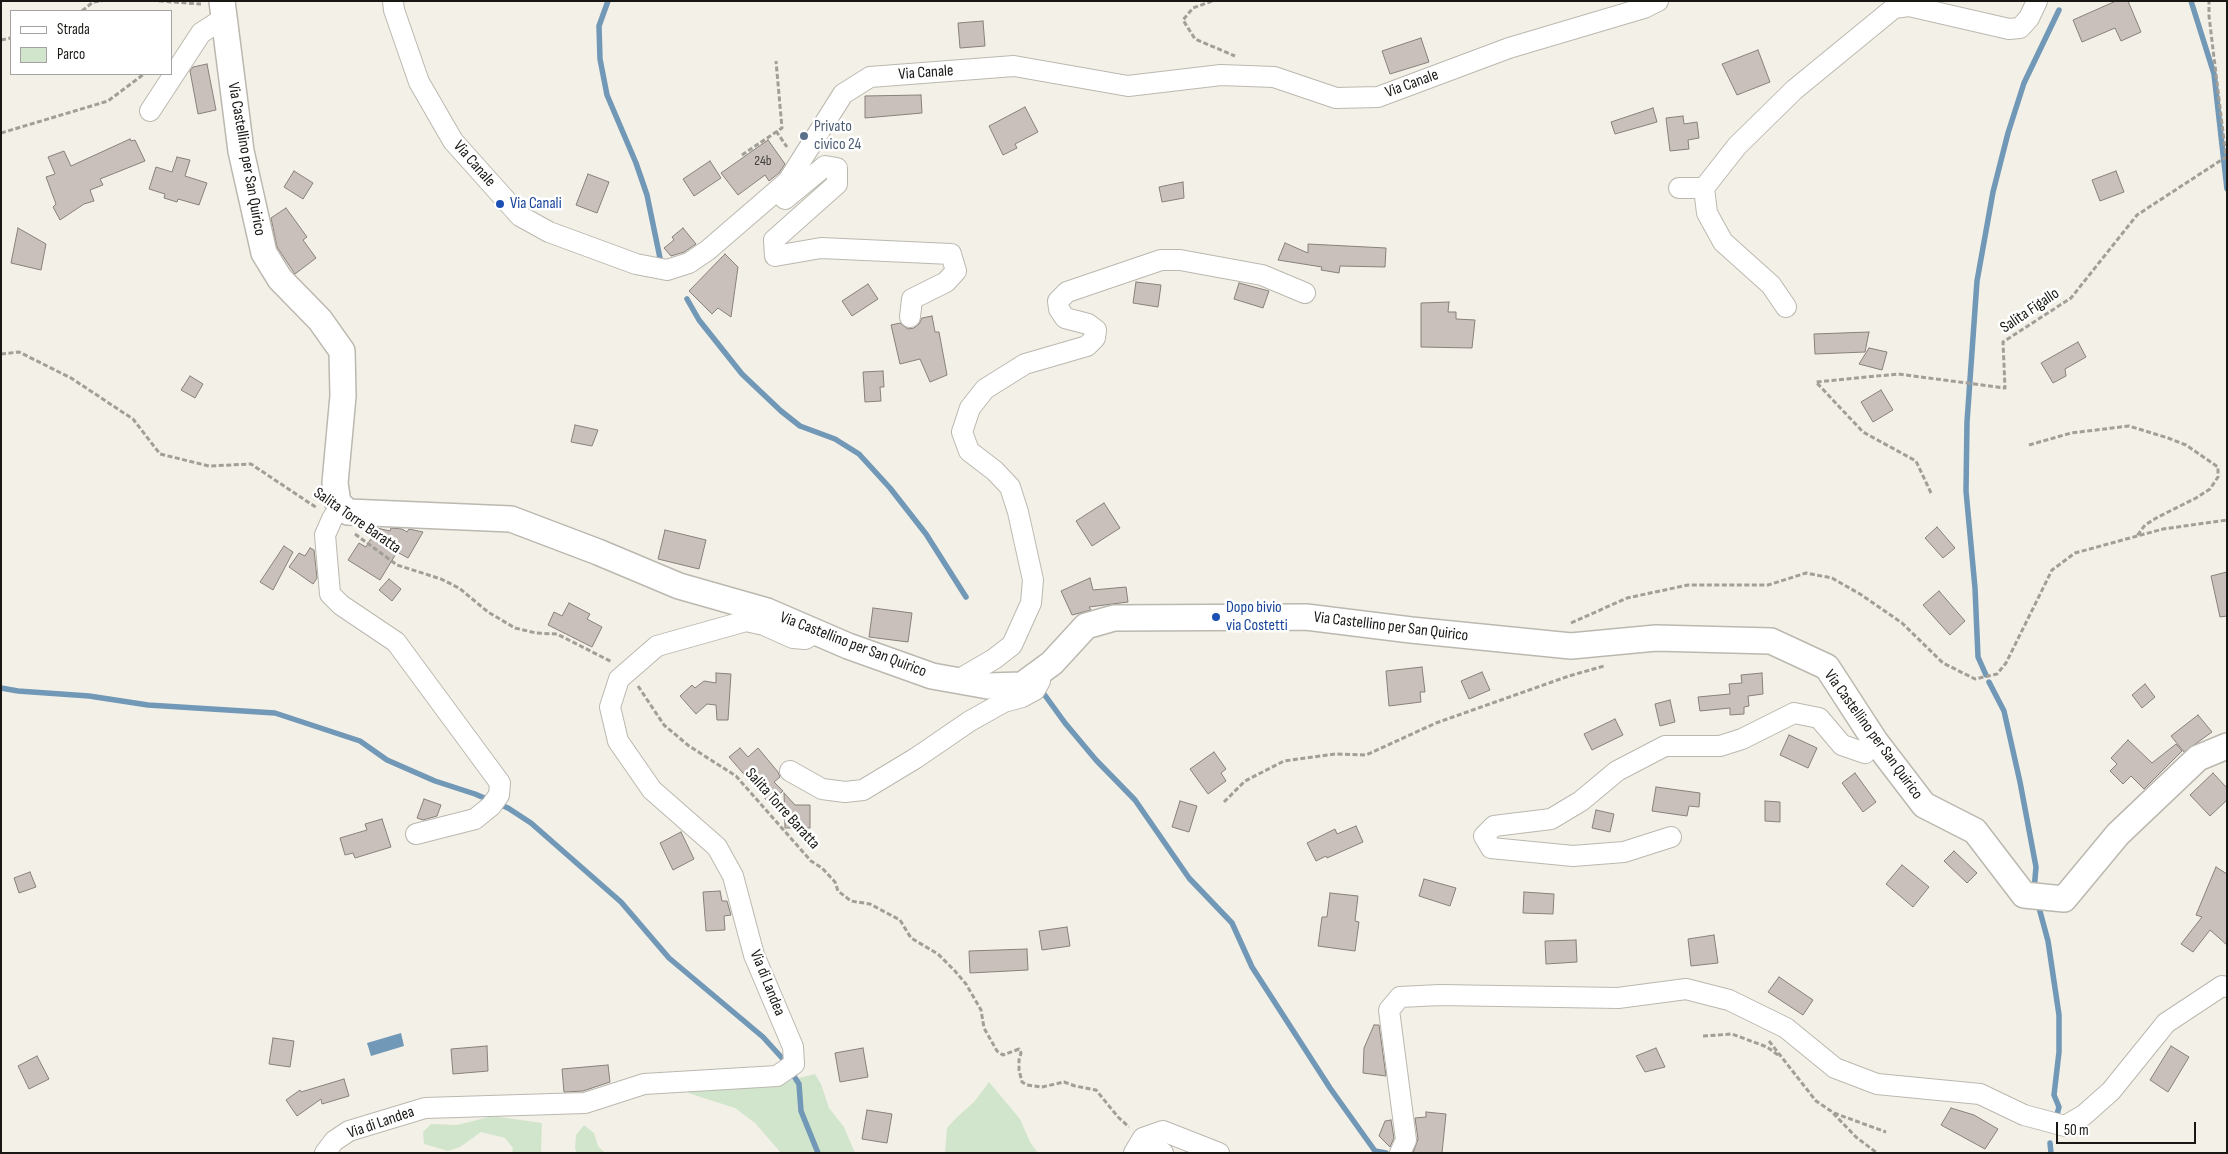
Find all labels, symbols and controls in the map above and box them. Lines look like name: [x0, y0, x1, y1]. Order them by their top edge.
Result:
legend: [10, 10, 172, 75]
text: Strada: [57, 20, 90, 39]
text: Parco: [57, 45, 85, 64]
street label: Via Canale: [898, 62, 954, 84]
street label: Via Canale: [1383, 66, 1441, 102]
street label: Via Castellino per San Quirico: [223, 81, 269, 237]
place label: Privato civico 24: [814, 117, 861, 155]
marker: Privato civico 24: [798, 130, 810, 142]
street label: Via Canale: [449, 137, 499, 191]
house number: 24b: [754, 153, 772, 169]
place label: Via Canali: [510, 194, 562, 214]
marker: Via Canali: [494, 198, 506, 210]
street label: Salita Figallo: [1997, 284, 2063, 338]
street label: Salita Torre Baratta: [310, 484, 404, 558]
place label: Dopo bivio via Costetti: [1226, 598, 1288, 636]
street label: Via Castellino per San Quirico: [777, 608, 929, 682]
street label: Via Castellino per San Quirico: [1313, 608, 1469, 646]
marker: Dopo bivio via Costetti: [1210, 611, 1222, 623]
street label: Via Castellino per San Quirico: [1820, 666, 1926, 804]
street label: Salita Torre Baratta: [741, 765, 823, 853]
street label: Via di Landea: [745, 947, 789, 1019]
street label: Via di Landea: [345, 1103, 417, 1143]
scale bar: [2058, 1112, 2198, 1144]
text: 50 m: [2064, 1121, 2089, 1140]

